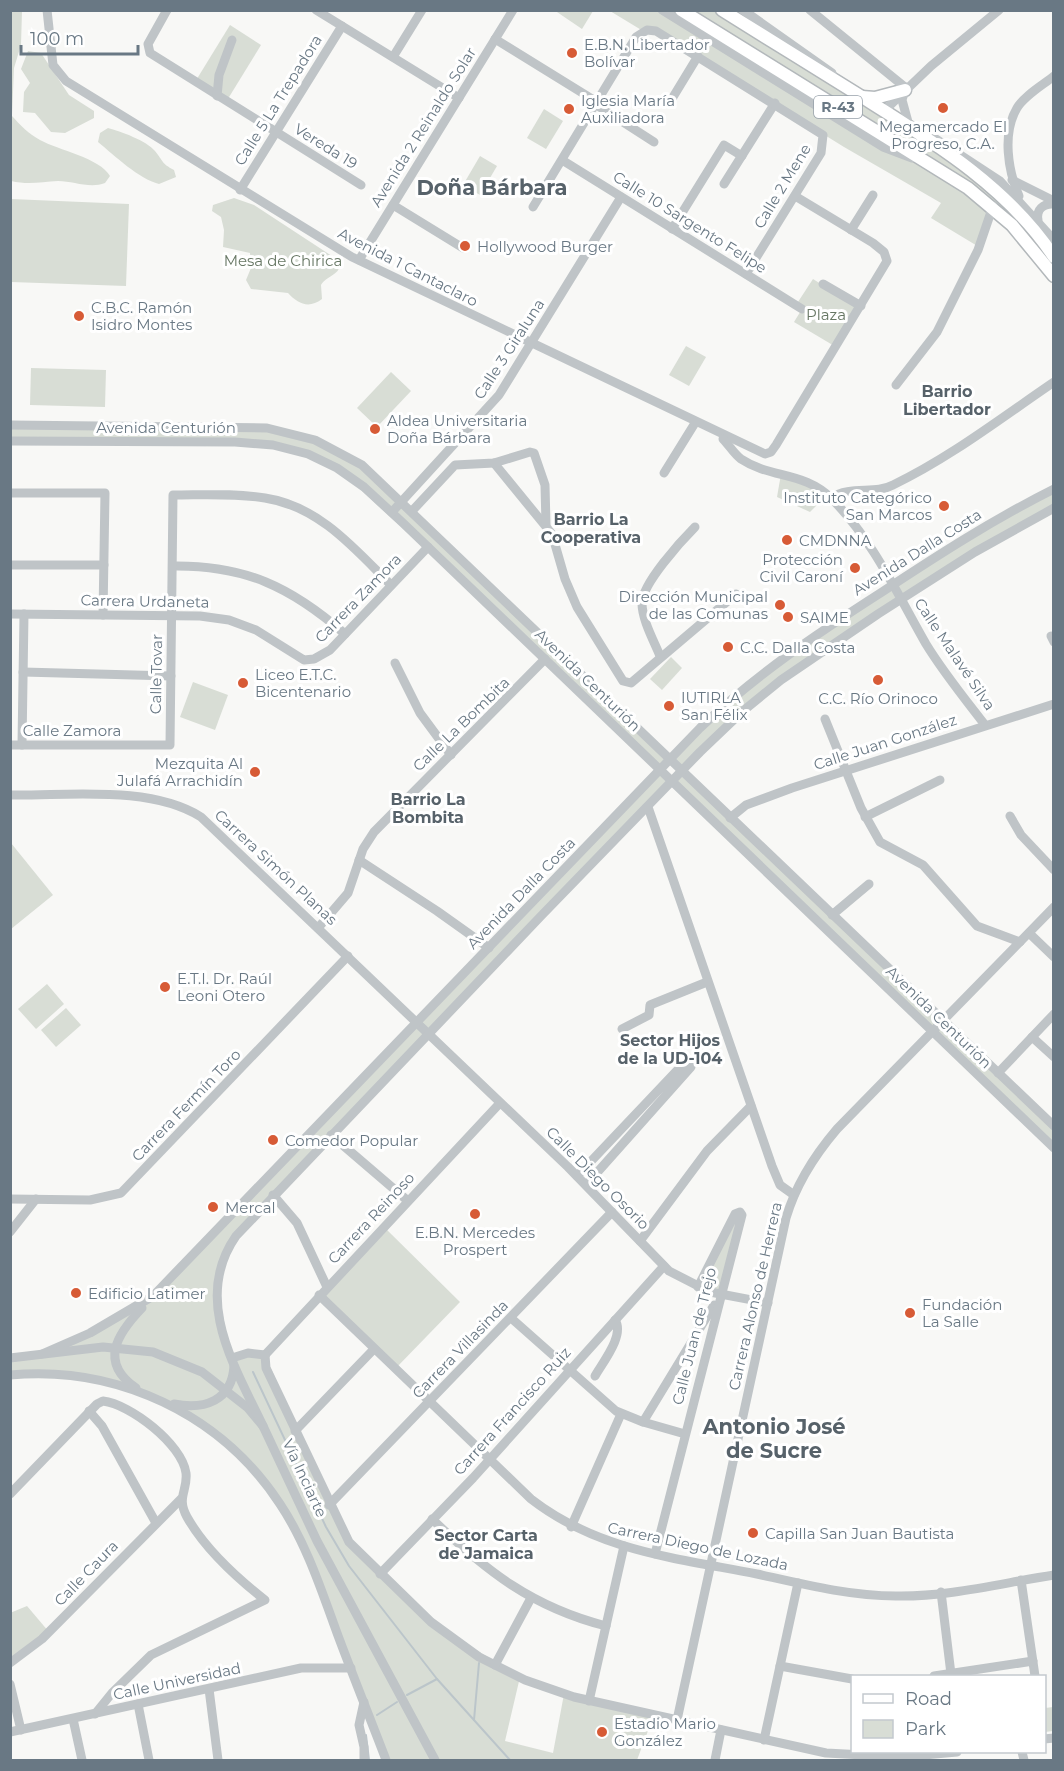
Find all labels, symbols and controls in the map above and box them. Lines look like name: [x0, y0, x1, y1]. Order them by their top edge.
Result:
scale bar: [21, 18, 138, 56]
text: 100 m: [30, 28, 84, 50]
street label: Calle 5 La Trepadora: [230, 31, 326, 169]
place label: E.B.N. Libertador Bolívar: [584, 35, 710, 71]
street label: Avenida 2 Reinaldo Solar: [366, 44, 480, 210]
marker: E.B.N. Libertador Bolívar: [565, 46, 579, 60]
place label: Iglesia María Auxiliadora: [581, 91, 675, 127]
road number: R-43: [814, 96, 862, 118]
marker: Megamercado El Progreso, C.A.: [936, 101, 950, 115]
marker: Iglesia María Auxiliadora: [562, 102, 576, 116]
place label: Megamercado El Progreso, C.A.: [879, 117, 1007, 153]
street label: Vereda 19: [291, 119, 361, 173]
street label: Calle 2 Mene: [749, 140, 815, 232]
street label: Calle 10 Sargento Felipe: [610, 167, 770, 277]
district label: Doña Bárbara: [417, 175, 567, 200]
street label: Avenida 1 Cantaclaro: [335, 223, 481, 311]
place label: Hollywood Burger: [477, 237, 613, 256]
marker: Hollywood Burger: [458, 239, 472, 253]
park label: Mesa de Chirica: [224, 251, 342, 270]
street label: Calle 3 Giraluna: [469, 295, 549, 403]
place label: C.B.C. Ramón Isidro Montes: [91, 298, 192, 334]
park label: Plaza: [806, 305, 846, 324]
marker: C.B.C. Ramón Isidro Montes: [72, 309, 86, 323]
district label: Barrio Libertador: [903, 382, 991, 419]
place label: Aldea Universitaria Doña Bárbara: [387, 411, 527, 447]
street label: Avenida Centurión: [96, 418, 236, 437]
marker: Aldea Universitaria Doña Bárbara: [368, 422, 382, 436]
place label: Instituto Categórico San Marcos: [783, 488, 932, 524]
marker: Instituto Categórico San Marcos: [937, 499, 951, 513]
street label: Avenida Dalla Costa: [849, 505, 985, 599]
district label: Barrio La Cooperativa: [541, 510, 641, 547]
place label: CMDNNA: [799, 531, 872, 550]
marker: CMDNNA: [780, 533, 794, 547]
street label: Carrera Zamora: [311, 549, 405, 647]
place label: Protección Civil Caroní: [759, 550, 844, 586]
marker: Protección Civil Caroní: [848, 561, 862, 575]
place label: Dirección Municipal de las Comunas: [619, 587, 768, 623]
street label: Carrera Urdaneta: [80, 590, 210, 612]
street label: Calle Malavé Silva: [910, 594, 1000, 714]
marker: Dirección Municipal de las Comunas: [773, 598, 787, 612]
place label: SAIME: [800, 608, 849, 627]
marker: SAIME: [781, 610, 795, 624]
street label: Avenida Centurión: [531, 625, 645, 735]
street label: Calle Tovar: [146, 634, 166, 714]
place label: C.C. Dalla Costa: [740, 638, 855, 657]
marker: C.C. Dalla Costa: [721, 640, 735, 654]
place label: Liceo E.T.C. Bicentenario: [255, 665, 351, 701]
street label: Calle La Bombita: [409, 673, 513, 775]
marker: C.C. Río Orinoco: [871, 673, 885, 687]
marker: Liceo E.T.C. Bicentenario: [236, 676, 250, 690]
place label: IUTIRLA San Félix: [681, 688, 748, 724]
place label: C.C. Río Orinoco: [818, 689, 938, 708]
marker: IUTIRLA San Félix: [662, 699, 676, 713]
street label: Calle Juan González: [811, 710, 959, 774]
street label: Calle Zamora: [23, 721, 121, 740]
place label: Mezquita Al Julafá Arrachidín: [116, 754, 243, 790]
marker: Mezquita Al Julafá Arrachidín: [248, 765, 262, 779]
district label: Barrio La Bombita: [390, 790, 466, 827]
street label: Carrera Simón Planas: [211, 805, 341, 929]
street label: Avenida Dalla Costa: [463, 833, 579, 953]
street label: Avenida Centurión: [882, 962, 996, 1072]
place label: E.T.I. Dr. Raúl Leoni Otero: [177, 969, 272, 1005]
marker: E.T.I. Dr. Raúl Leoni Otero: [158, 980, 172, 994]
district label: Sector Hijos de la UD-104: [618, 1031, 722, 1068]
street label: Carrera Fermín Toro: [127, 1045, 245, 1165]
street label: Calle Diego Osorio: [542, 1122, 654, 1234]
place label: Comedor Popular: [285, 1131, 418, 1150]
marker: Comedor Popular: [266, 1133, 280, 1147]
street label: Carrera Reinoso: [324, 1168, 418, 1268]
place label: Mercal: [225, 1198, 276, 1217]
marker: Mercal: [206, 1200, 220, 1214]
street label: Carrera Alonso de Herrera: [724, 1200, 786, 1392]
marker: E.B.N. Mercedes Prospert: [468, 1207, 482, 1221]
place label: E.B.N. Mercedes Prospert: [415, 1223, 535, 1259]
street label: Calle Juan de Trejo: [668, 1265, 720, 1407]
place label: Edificio Latimer: [88, 1284, 206, 1303]
marker: Edificio Latimer: [69, 1286, 83, 1300]
place label: Fundación La Salle: [922, 1295, 1002, 1331]
street label: Carrera Villasinda: [408, 1296, 512, 1402]
marker: Fundación La Salle: [903, 1306, 917, 1320]
street label: Carrera Francisco Ruiz: [449, 1343, 575, 1479]
district label: Antonio José de Sucre: [701, 1414, 846, 1463]
street label: Vía Inciarte: [279, 1436, 331, 1520]
street label: Carrera Diego de Lozada: [606, 1518, 790, 1574]
place label: Capilla San Juan Bautista: [765, 1524, 954, 1543]
district label: Sector Carta de Jamaica: [434, 1526, 538, 1563]
marker: Capilla San Juan Bautista: [746, 1526, 760, 1540]
street label: Calle Caura: [50, 1536, 122, 1610]
street label: Calle Universidad: [111, 1658, 243, 1704]
legend: [851, 1675, 1046, 1753]
text: Road: [905, 1688, 952, 1710]
place label: Estadio Mario González: [614, 1714, 716, 1750]
text: Park: [905, 1718, 946, 1740]
marker: Estadio Mario González: [595, 1725, 609, 1739]

